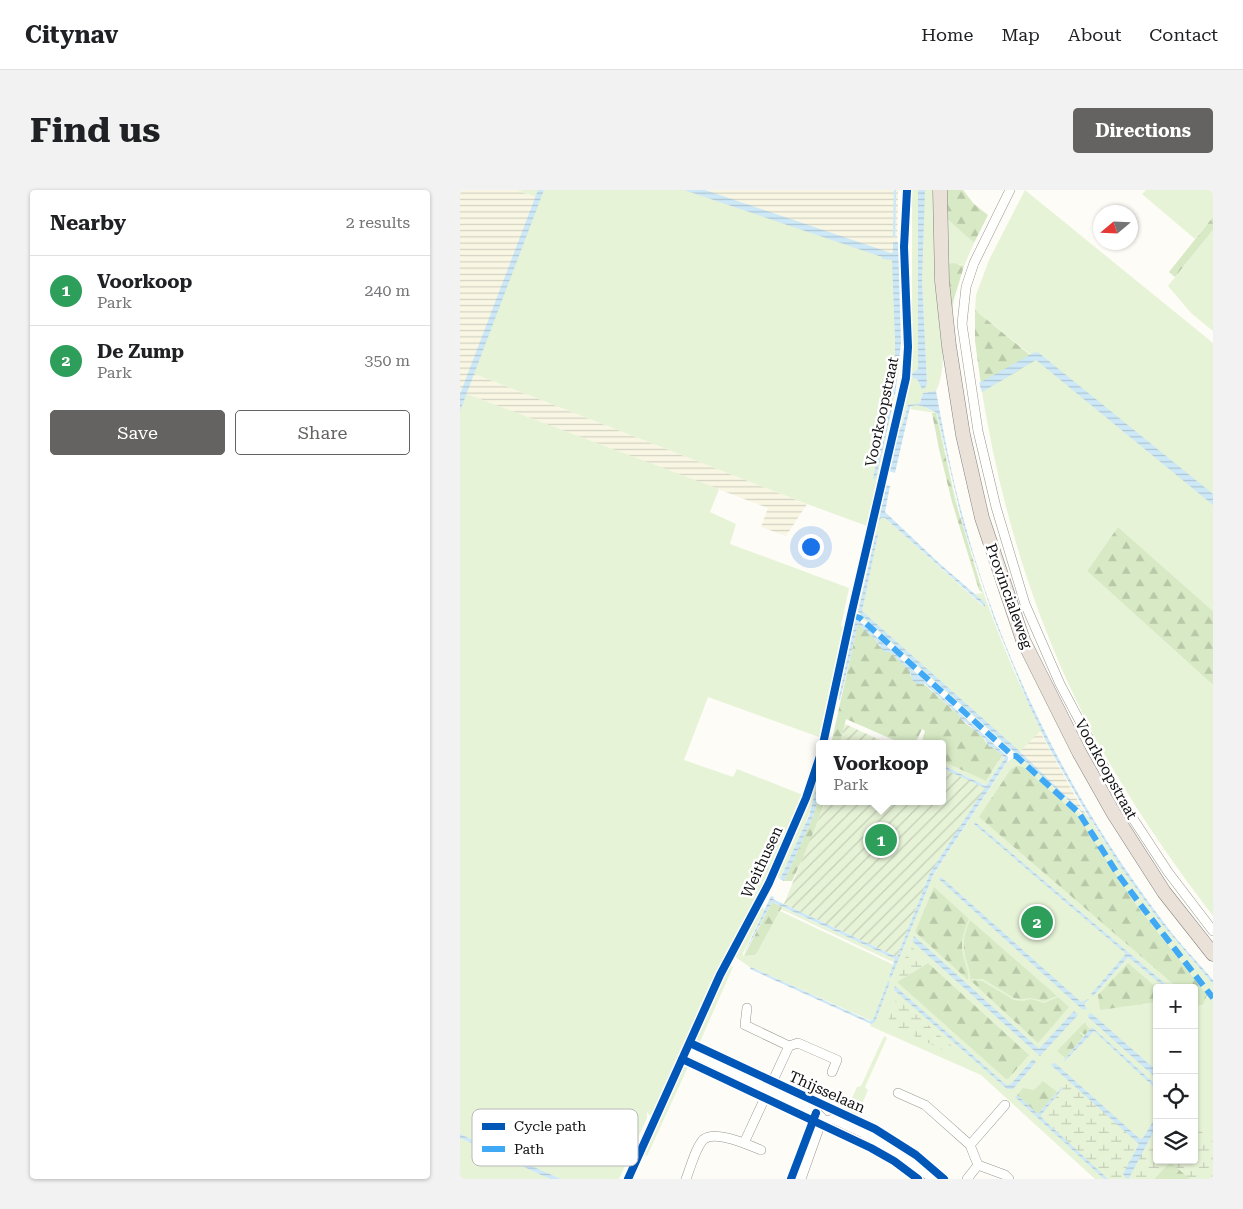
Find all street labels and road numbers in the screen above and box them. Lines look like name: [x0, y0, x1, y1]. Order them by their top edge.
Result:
street label: Voorkoopstraat: [862, 355, 903, 469]
street label: Provincialeweg: [982, 541, 1037, 651]
street label: Voorkoopstraat: [1071, 716, 1141, 823]
street label: Weithusen: [738, 823, 787, 901]
street label: Thijsselaan: [786, 1067, 868, 1117]

